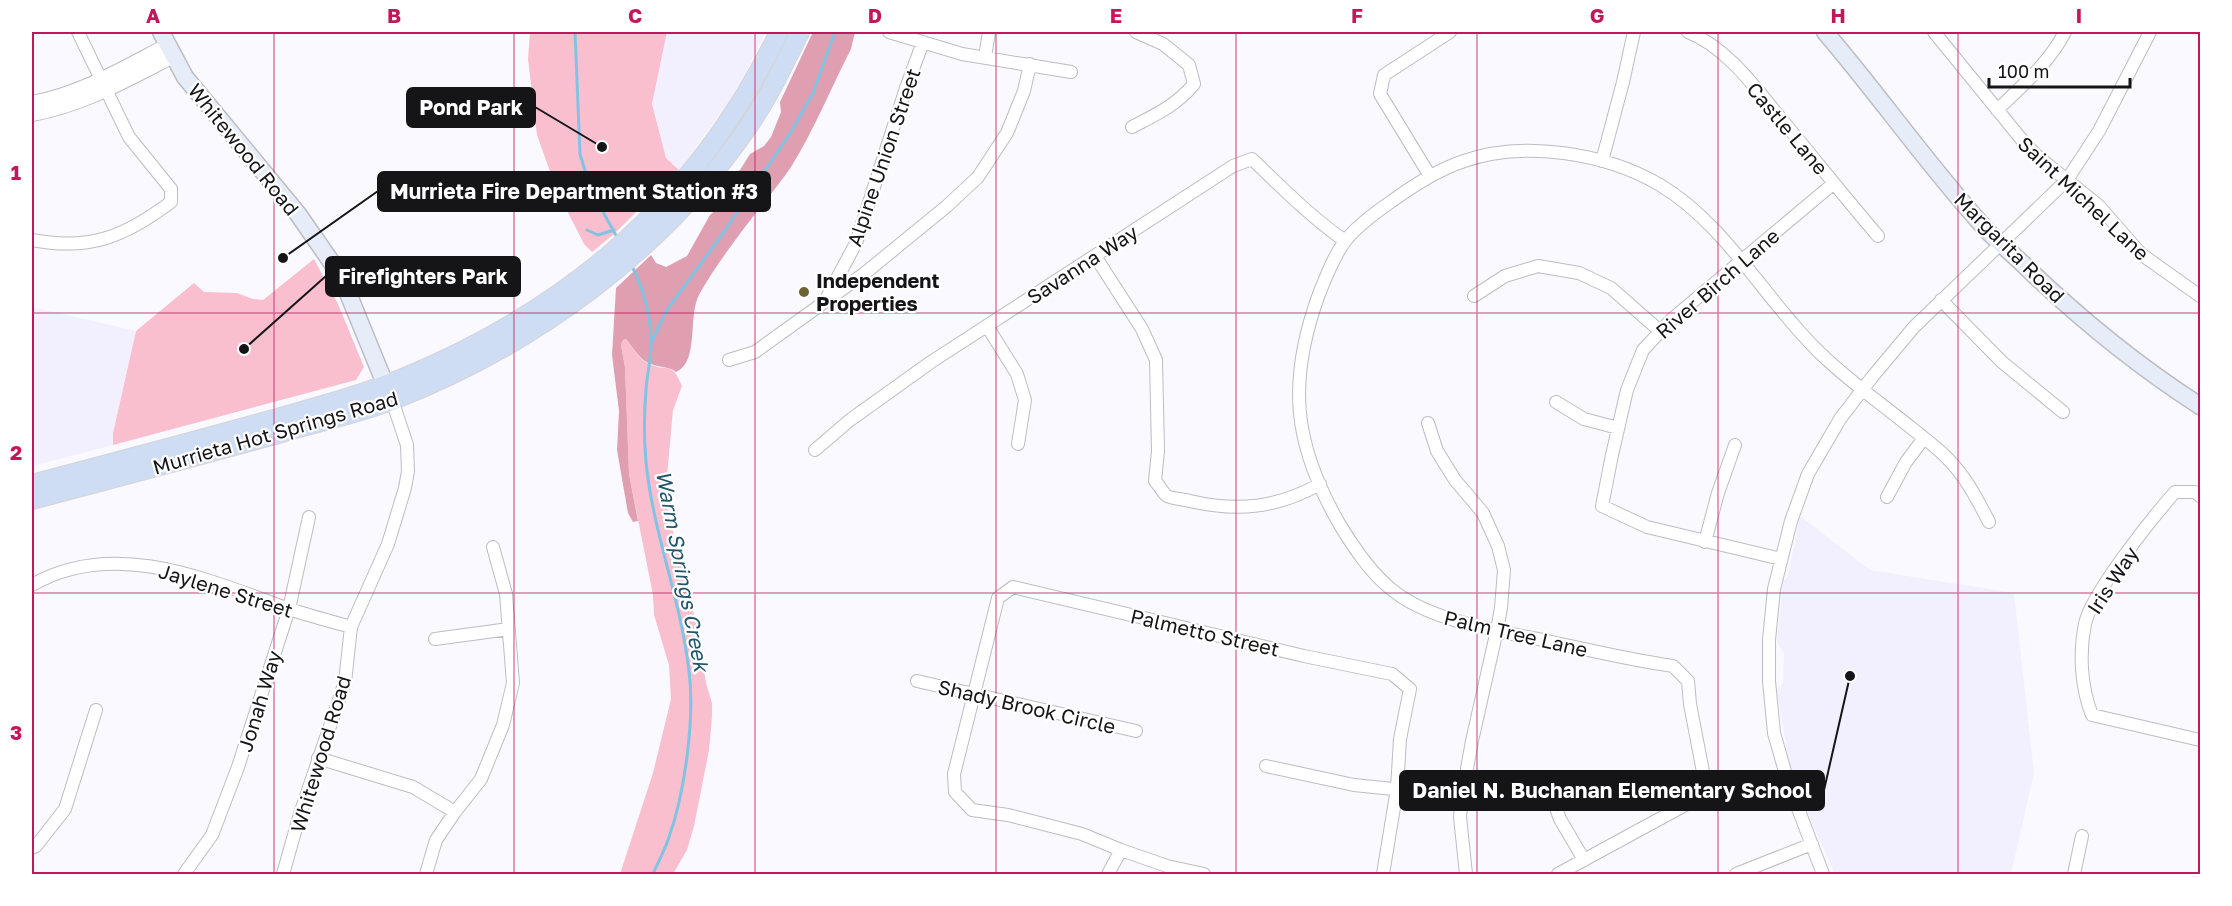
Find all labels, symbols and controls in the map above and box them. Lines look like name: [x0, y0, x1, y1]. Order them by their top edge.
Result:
text: A: [146, 3, 160, 27]
text: B: [387, 3, 401, 27]
text: C: [628, 3, 642, 27]
text: D: [868, 3, 882, 27]
text: E: [1110, 3, 1122, 27]
text: F: [1351, 3, 1363, 27]
text: G: [1590, 3, 1604, 27]
text: H: [1830, 3, 1846, 27]
text: I: [2076, 3, 2082, 27]
scale bar: [1989, 51, 2130, 89]
text: 100 m: [1998, 60, 2049, 82]
street label: Alpine Union Street: [841, 65, 925, 249]
street label: Castle Lane: [1742, 77, 1834, 179]
street label: Whitewood Road: [184, 78, 304, 220]
callout: Pond Park: [407, 88, 535, 127]
text: Pond Park: [419, 94, 523, 120]
street label: Saint Michel Lane: [2014, 131, 2154, 265]
text: 1: [11, 160, 21, 184]
callout: Murrieta Fire Department Station #3: [378, 172, 770, 211]
text: Murrieta Fire Department Station #3: [390, 178, 758, 204]
street label: Margarita Road: [1950, 187, 2070, 307]
street label: Savanna Way: [1022, 219, 1142, 309]
street label: River Birch Lane: [1650, 223, 1784, 343]
callout: Firefighters Park: [326, 257, 520, 296]
text: Firefighters Park: [338, 263, 508, 289]
place label: Independent Properties: [816, 268, 939, 315]
marker: Independent Properties: [797, 285, 811, 299]
street label: Murrieta Hot Springs Road: [150, 385, 400, 479]
text: 2: [10, 440, 22, 464]
water label: Warm Springs Creek: [651, 468, 716, 676]
street label: Iris Way: [2081, 542, 2143, 618]
street label: Jaylene Street: [156, 558, 296, 622]
street label: Palmetto Street: [1128, 603, 1282, 661]
street label: Palm Tree Lane: [1442, 605, 1590, 661]
street label: Jonah Way: [232, 648, 286, 754]
street label: Whitewood Road: [285, 673, 355, 835]
street label: Shady Brook Circle: [936, 674, 1118, 738]
text: 3: [10, 720, 22, 744]
callout: Daniel N. Buchanan Elementary School: [1400, 771, 1824, 810]
text: Daniel N. Buchanan Elementary School: [1412, 777, 1812, 803]

